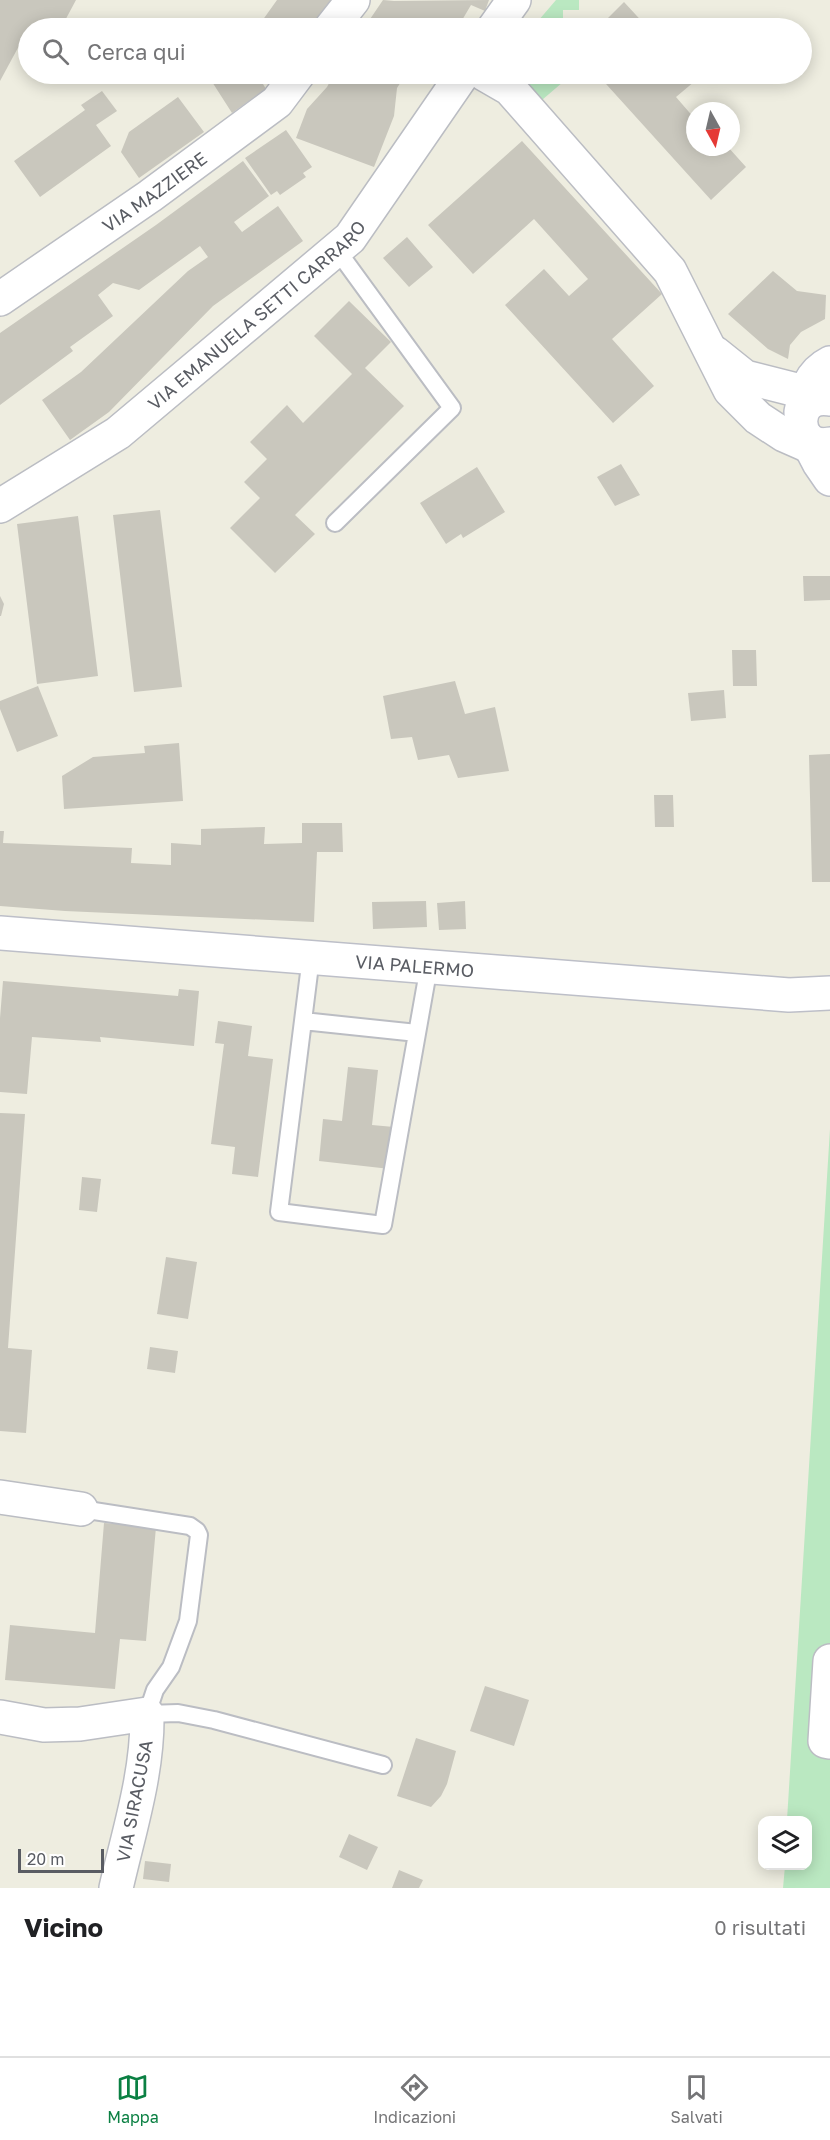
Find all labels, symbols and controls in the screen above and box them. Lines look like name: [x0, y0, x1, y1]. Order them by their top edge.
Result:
search box: [18, 18, 812, 84]
icon: search: [39, 35, 72, 68]
text: Cerca qui: [87, 38, 186, 65]
north arrow: [686, 102, 740, 156]
street label: VIA MAZZIERE: [98, 147, 211, 237]
street label: VIA EMANUELA SETTI CARRARO: [143, 216, 370, 414]
street label: VIA PALERMO: [355, 950, 475, 981]
street label: VIA SIRACUSA: [111, 1738, 157, 1864]
map controls: [758, 1816, 812, 1870]
button: layers: [758, 1816, 812, 1870]
scale bar: [18, 1846, 104, 1874]
text: 20 m: [27, 1849, 64, 1869]
text: Vicino: [24, 1912, 103, 1943]
text: 0 risultati: [714, 1915, 806, 1939]
tab: Mappa: [107, 2071, 159, 2127]
tab: Indicazioni: [373, 2071, 456, 2127]
tab: Salvati: [671, 2071, 723, 2127]

